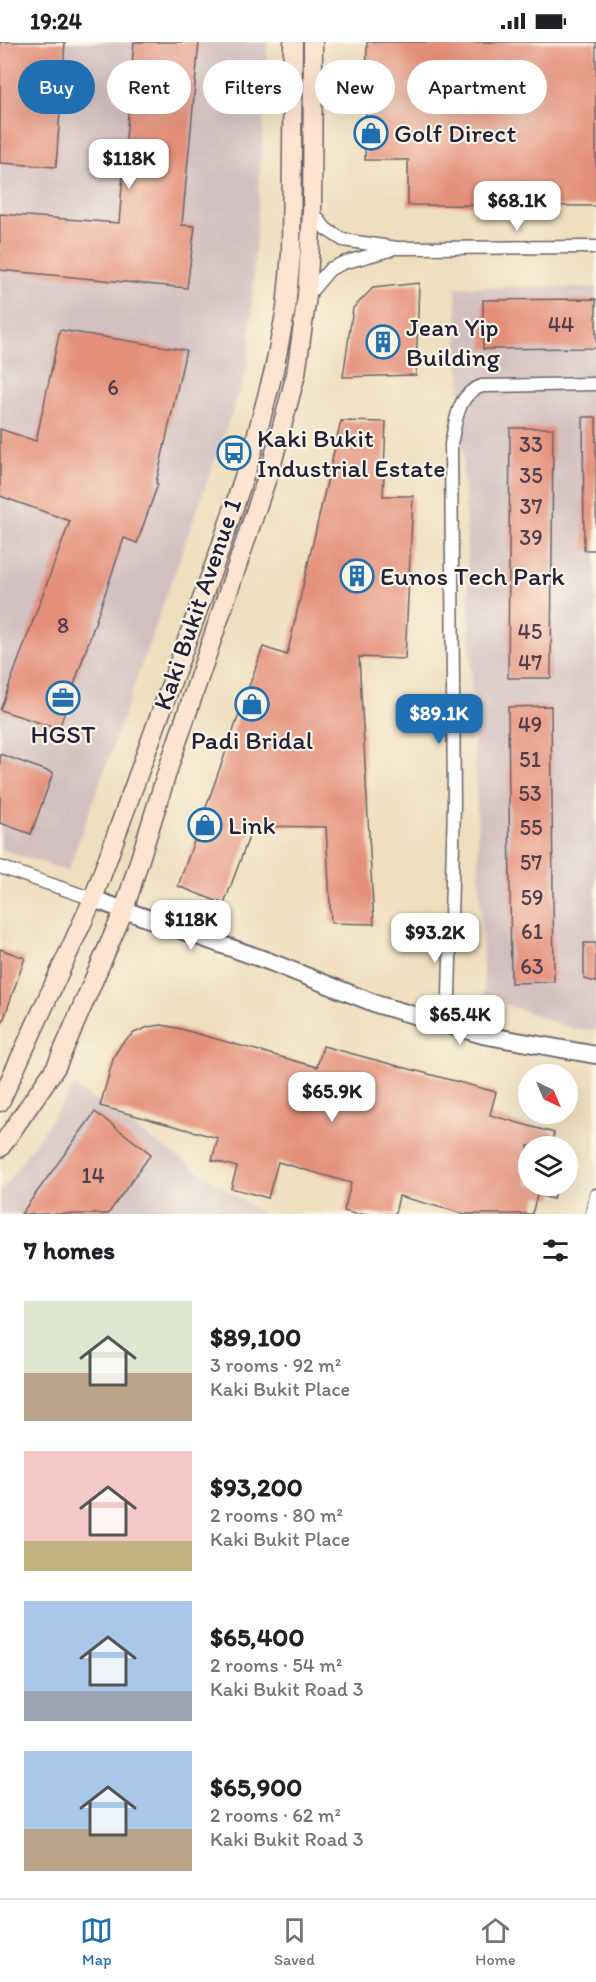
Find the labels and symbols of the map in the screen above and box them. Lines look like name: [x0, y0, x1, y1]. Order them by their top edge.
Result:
shop icon: Golf Direct: [353, 115, 389, 151]
place label: Golf Direct: [394, 117, 516, 149]
pin: $118K: [87, 139, 171, 190]
pin: $68.1K: [468, 181, 566, 232]
place label: Jean Yip Building: [406, 311, 500, 373]
house number: 44: [548, 311, 574, 338]
building icon: Jean Yip Building: [365, 324, 401, 360]
house number: 6: [107, 374, 119, 401]
place label: Kaki Bukit Industrial Estate: [257, 422, 446, 484]
house number: 33: [519, 431, 543, 458]
bus stop icon: Kaki Bukit Industrial Estate: [216, 435, 252, 471]
house number: 35: [519, 462, 543, 489]
house number: 37: [520, 493, 543, 520]
street label: Kaki Bukit Avenue 1: [146, 494, 248, 714]
house number: 39: [519, 524, 543, 551]
building icon: Eunos Tech Park: [339, 558, 375, 594]
place label: Eunos Tech Park: [380, 560, 565, 592]
house number: 8: [57, 612, 69, 639]
house number: 45: [518, 618, 542, 645]
house number: 47: [518, 649, 542, 676]
office icon: HGST: [45, 680, 81, 716]
shop icon: Padi Bridal: [234, 686, 270, 722]
pin: $89.1K: [390, 694, 488, 745]
house number: 49: [518, 711, 542, 738]
place label: HGST: [30, 718, 96, 750]
place label: Padi Bridal: [191, 724, 313, 756]
house number: 51: [519, 746, 541, 773]
house number: 53: [518, 780, 542, 807]
shop icon: Link: [187, 807, 223, 843]
place label: Link: [228, 809, 276, 841]
house number: 55: [519, 814, 543, 841]
house number: 57: [520, 849, 542, 876]
house number: 59: [520, 884, 544, 911]
pin: $118K: [149, 900, 233, 951]
pin: $93.2K: [386, 913, 484, 964]
house number: 61: [521, 918, 543, 945]
house number: 63: [520, 953, 544, 980]
pin: $65.4K: [411, 995, 509, 1046]
north arrow: [518, 1064, 578, 1124]
pin: $65.9K: [283, 1072, 381, 1123]
house number: 14: [81, 1162, 105, 1189]

